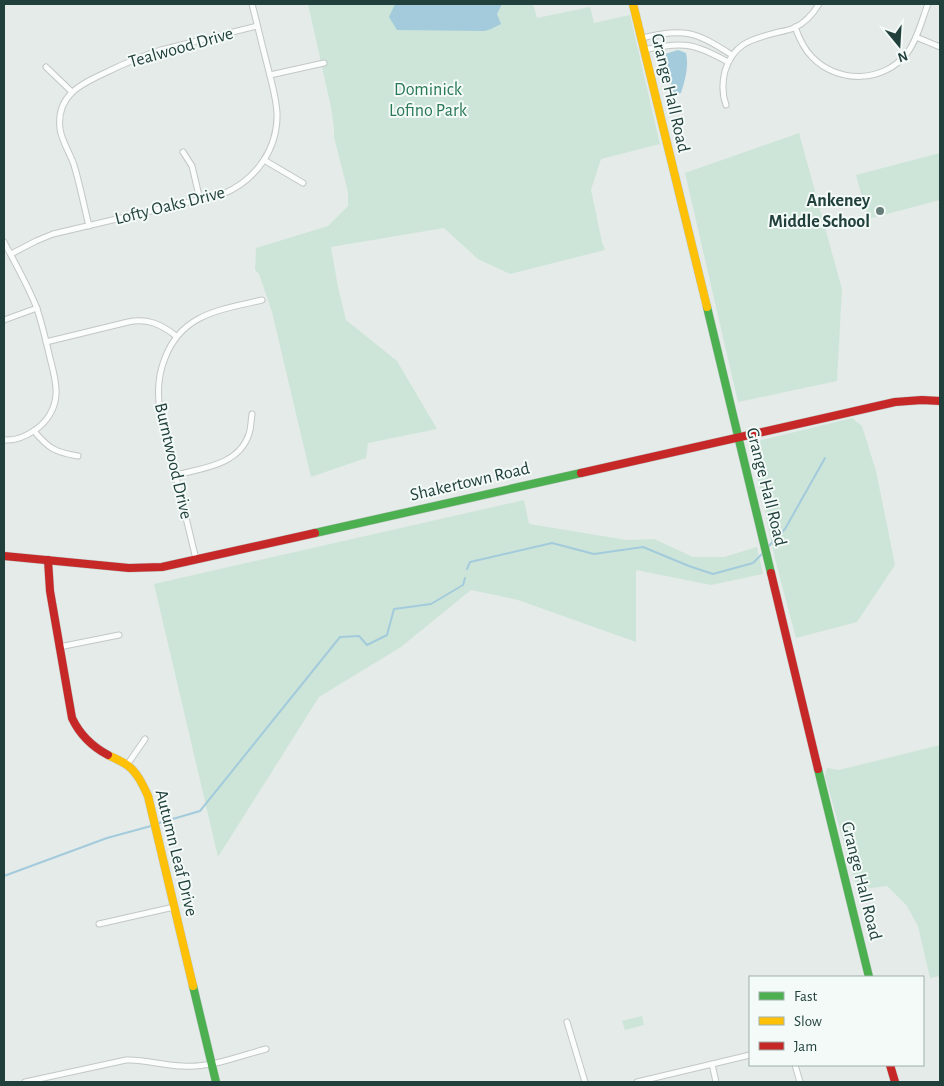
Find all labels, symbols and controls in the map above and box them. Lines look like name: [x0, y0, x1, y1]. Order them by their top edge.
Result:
north arrow: [874, 20, 924, 70]
street label: Tealwood Drive: [127, 24, 235, 72]
street label: Grange Hall Road: [648, 32, 692, 154]
text: N: [896, 48, 910, 65]
park label: Dominick Lofino Park: [389, 81, 468, 120]
street label: Lofty Oaks Drive: [113, 184, 227, 228]
place label: Ankeney Middle School: [768, 192, 871, 231]
marker: Ankeney Middle School: [874, 205, 886, 217]
street label: Burntwood Drive: [151, 401, 195, 521]
street label: Grange Hall Road: [743, 426, 789, 548]
street label: Shakertown Road: [408, 459, 532, 505]
street label: Autumn Leaf Drive: [152, 788, 200, 918]
street label: Grange Hall Road: [838, 820, 884, 942]
legend: [749, 976, 924, 1066]
text: Fast: [794, 989, 818, 1004]
text: Slow: [794, 1014, 822, 1029]
text: Jam: [794, 1039, 817, 1054]

